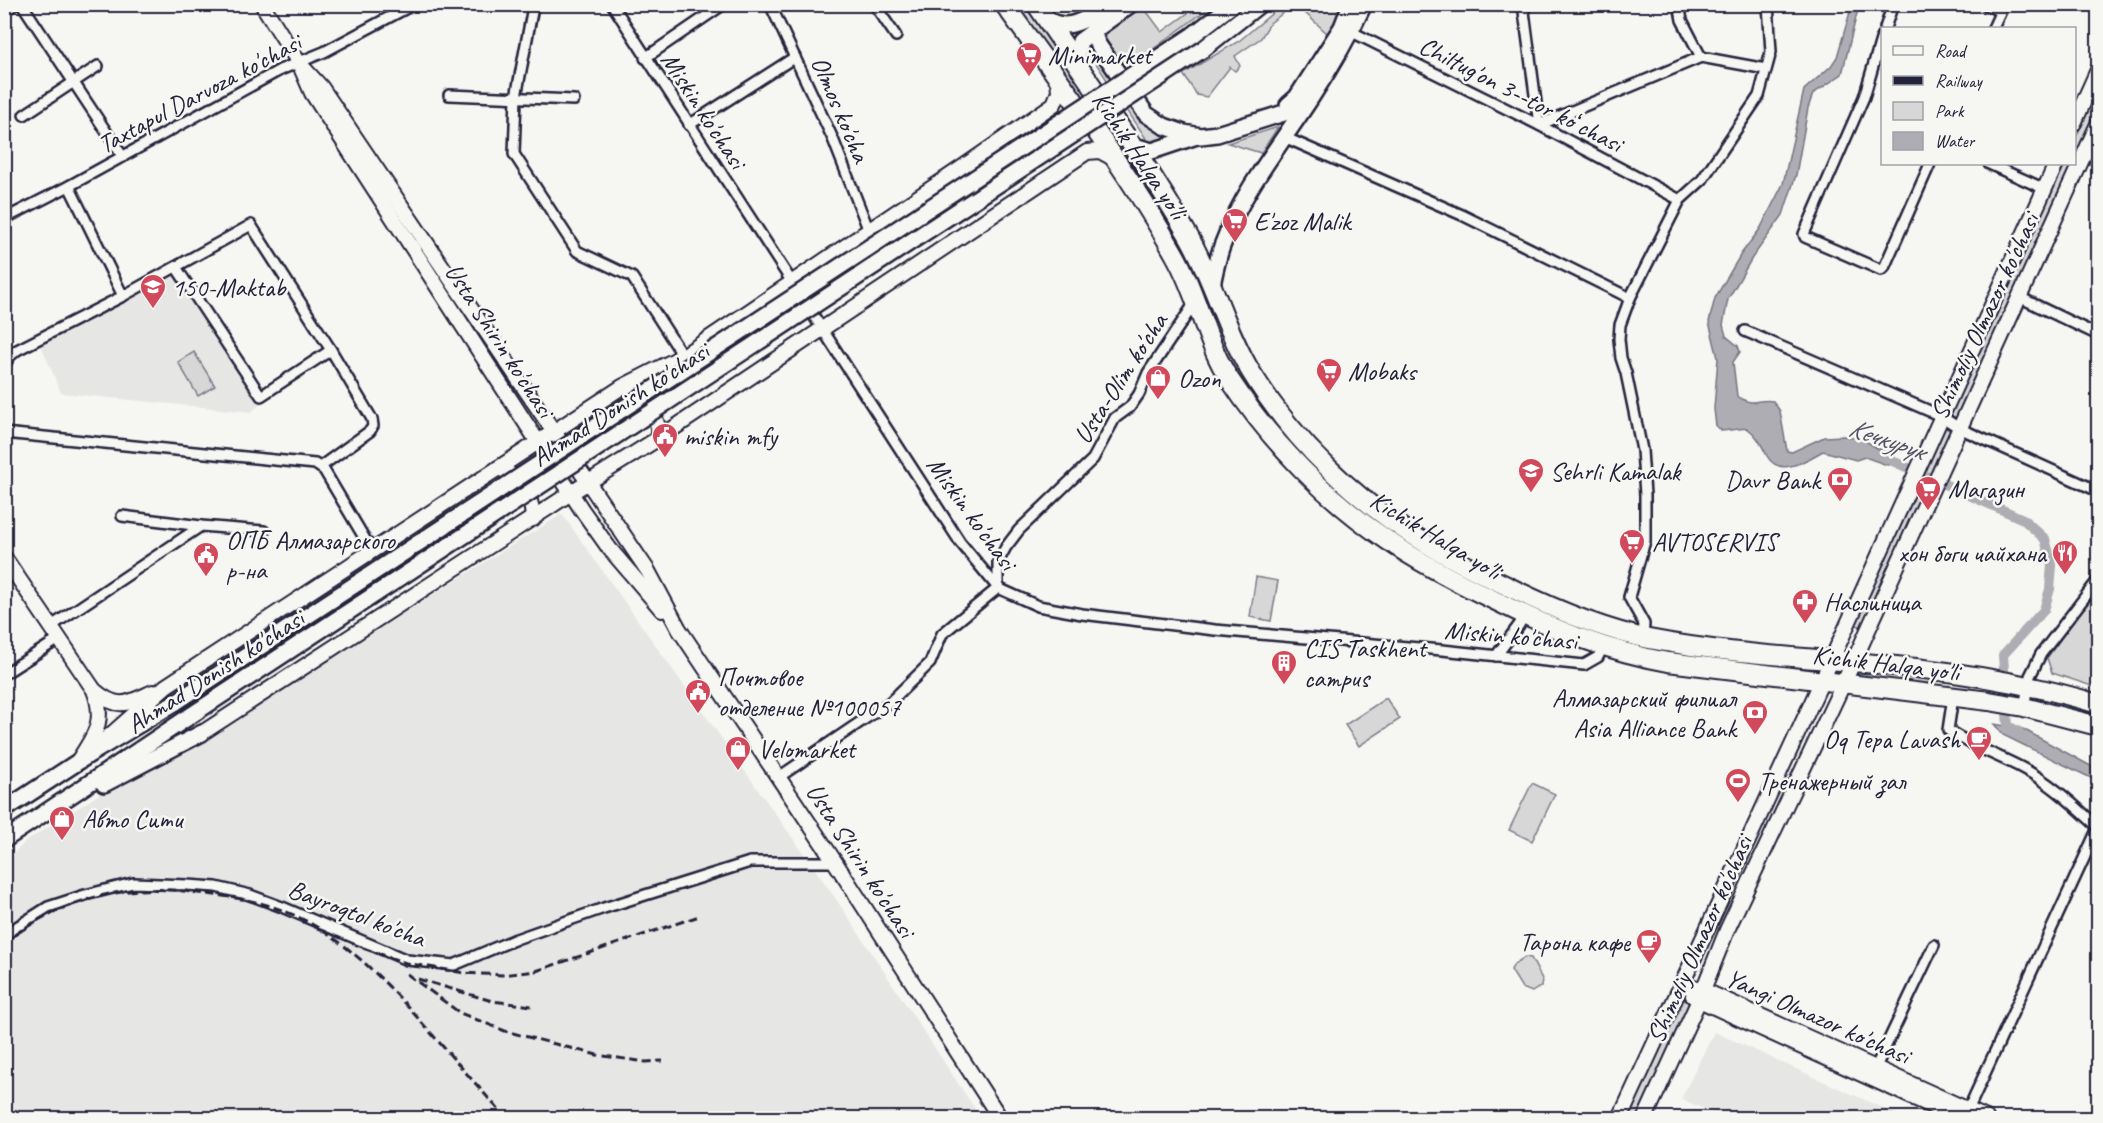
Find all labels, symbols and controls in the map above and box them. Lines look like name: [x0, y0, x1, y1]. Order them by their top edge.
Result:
street label: Taxtapul Darvoza ko'chasi: [92, 24, 309, 161]
legend: [1881, 27, 2076, 165]
street label: Chiltug'on 3--tor koʻchasi: [1414, 29, 1631, 161]
place label: Minimarket: [1048, 39, 1154, 72]
supermarket icon: Minimarket: [1014, 40, 1044, 78]
text: Road: [1935, 40, 1968, 62]
street label: Miskin ko'chasi: [654, 46, 755, 178]
street label: Olmos ko'cha: [803, 51, 878, 169]
text: Railway: [1935, 70, 1983, 92]
street label: Kichik Halqa yo'li: [1085, 85, 1196, 228]
text: Park: [1935, 100, 1965, 122]
text: Water: [1935, 130, 1976, 152]
place label: E'zoz Malik: [1254, 205, 1353, 238]
street label: Shimoliy Olmazor ko'chasi: [1922, 205, 2048, 425]
supermarket icon: E'zoz Malik: [1220, 206, 1250, 244]
street label: Usta Shirin ko'chasi: [437, 257, 563, 426]
place label: 150-Maktab: [172, 271, 287, 304]
school or university icon: 150-Maktab: [138, 272, 168, 310]
street label: Usta-Olim ko'cha: [1066, 305, 1176, 450]
street label: Ahmad Donish ko'chasi: [525, 333, 718, 474]
place label: Mobaks: [1348, 355, 1418, 388]
supermarket icon: Mobaks: [1314, 356, 1344, 394]
place label: Ozon: [1178, 362, 1221, 395]
shop icon: Ozon: [1143, 363, 1173, 401]
water label: Кечкурук: [1845, 410, 1934, 469]
place label: miskin mfy: [684, 420, 779, 453]
public building icon: miskin mfy: [650, 421, 680, 459]
street label: Miskin ko'chasi: [919, 450, 1026, 579]
place label: Sehrli Kamalak: [1550, 455, 1683, 488]
school or university icon: Sehrli Kamalak: [1516, 456, 1546, 494]
place label: Davr Bank: [1725, 464, 1823, 497]
bank icon: Davr Bank: [1825, 465, 1855, 503]
place label: Магазин: [1948, 473, 2026, 506]
supermarket icon: Магазин: [1913, 474, 1943, 512]
street label: Kichik Halqa yo'li: [1364, 483, 1510, 589]
place label: ОПБ Алмазарского р-на: [226, 524, 396, 587]
place label: AVTOSERVIS: [1652, 526, 1781, 559]
supermarket icon: AVTOSERVIS: [1617, 527, 1647, 565]
place label: хон боги чайхана: [1899, 537, 2048, 570]
restaurant icon: хон боги чайхана: [2050, 538, 2080, 576]
public building icon: ОПБ Алмазарского р-на: [191, 540, 221, 578]
place label: Наслиница: [1824, 586, 1922, 619]
pharmacy icon: Наслиница: [1790, 587, 1820, 625]
street label: Ahmad Donish ko'chasi: [120, 600, 313, 741]
street label: Miskin ko'chasi: [1443, 613, 1582, 658]
place label: CIS Taskhent campus: [1304, 632, 1428, 695]
street label: Kichik Halqa yo'li: [1811, 638, 1964, 689]
building icon: CIS Taskhent campus: [1269, 648, 1299, 686]
place label: Почтовое отделение №100057: [718, 661, 902, 724]
public building icon: Почтовое отделение №100057: [683, 677, 713, 715]
place label: Алмазарский филиал Asia Alliance Bank: [1552, 682, 1739, 745]
bank icon: Алмазарский филиал Asia Alliance Bank: [1740, 698, 1770, 736]
place label: Oq Tepa Lavash: [1824, 723, 1961, 756]
cafe icon: Oq Tepa Lavash: [1964, 724, 1994, 762]
place label: Velomarket: [758, 733, 857, 766]
shop icon: Velomarket: [723, 734, 753, 772]
place label: Тренажерный зал: [1758, 765, 1907, 799]
sports icon: Тренажерный зал: [1723, 766, 1753, 804]
street label: Usta Shirin ko'chasi: [798, 777, 924, 946]
place label: Авто Сити: [82, 803, 185, 836]
shop icon: Авто Сити: [47, 804, 77, 842]
street label: Shimoliy Olmazor ko'chasi: [1639, 827, 1761, 1048]
street label: Bayroqtol ko'cha: [284, 872, 432, 955]
place label: Тарона кафе: [1519, 926, 1632, 959]
cafe icon: Тарона кафе: [1634, 927, 1664, 965]
street label: Yangi Olmazor ko'chasi: [1721, 961, 1918, 1073]

